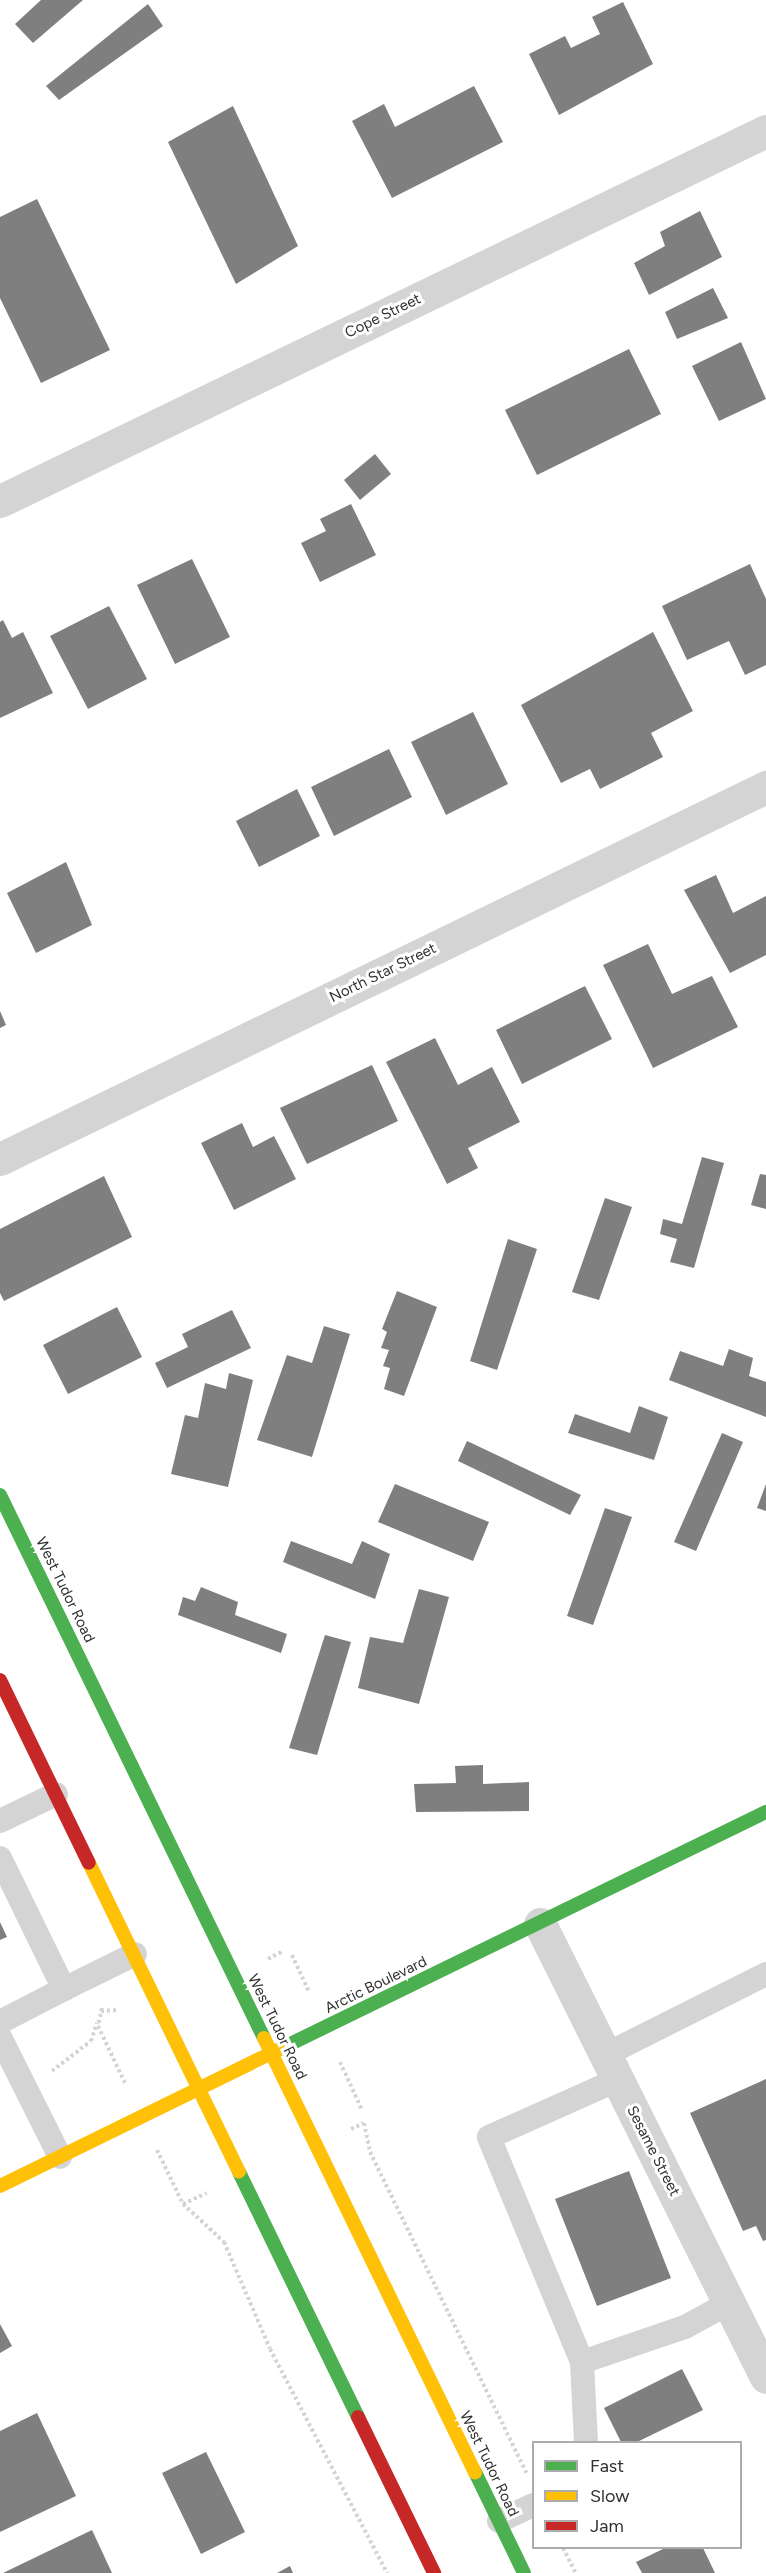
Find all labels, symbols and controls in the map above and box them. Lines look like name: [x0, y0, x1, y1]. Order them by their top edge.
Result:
street label: Cope Street: [342, 290, 424, 342]
street label: North Star Street: [327, 939, 439, 1007]
street label: West Tudor Road: [32, 1534, 98, 1646]
street label: Arctic Boulevard: [322, 1953, 430, 2017]
street label: West Tudor Road: [244, 1971, 310, 2083]
street label: Sesame Street: [623, 2103, 683, 2199]
street label: West Tudor Road: [456, 2408, 522, 2520]
legend: [532, 2441, 742, 2549]
text: Fast: [590, 2455, 624, 2477]
text: Slow: [590, 2485, 629, 2507]
text: Jam: [590, 2515, 624, 2537]

